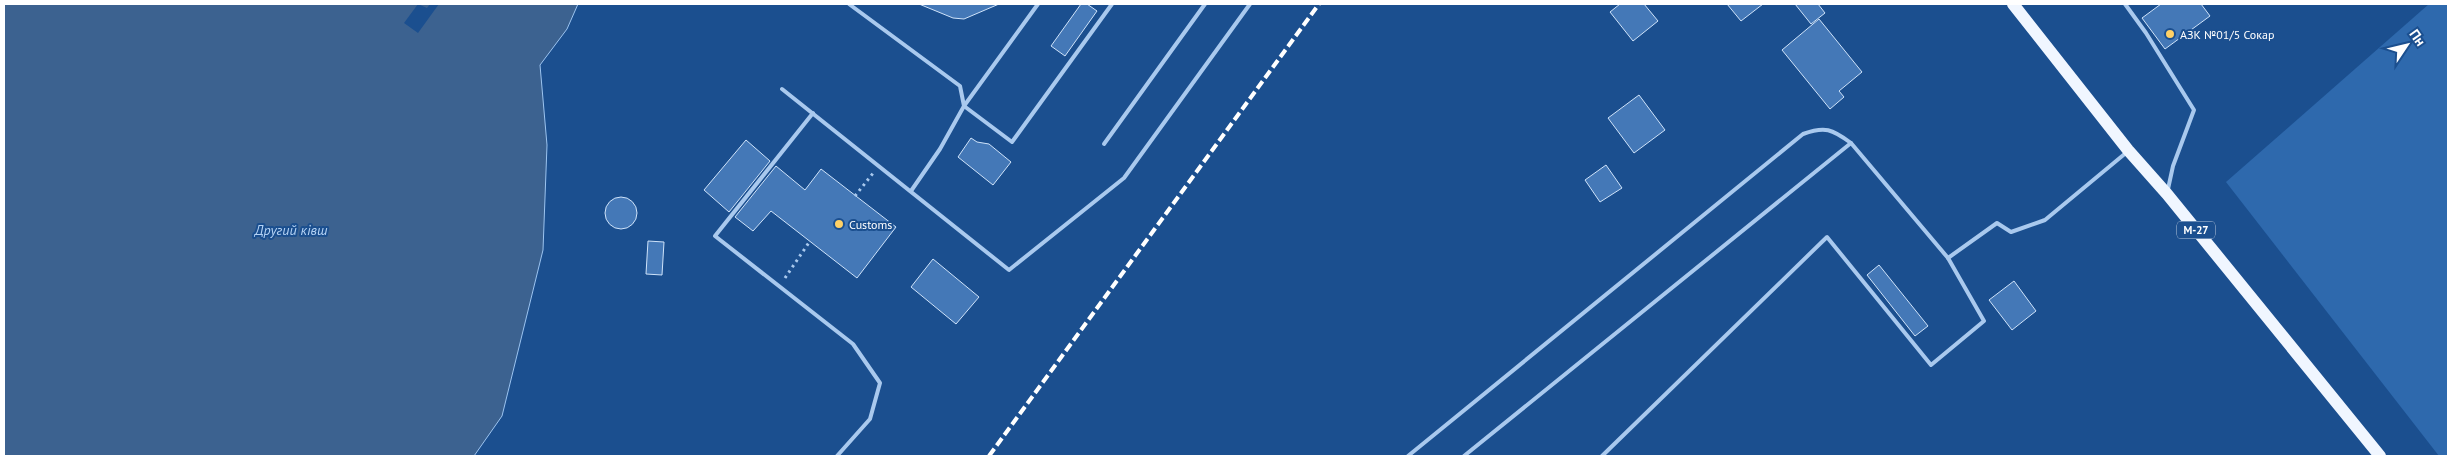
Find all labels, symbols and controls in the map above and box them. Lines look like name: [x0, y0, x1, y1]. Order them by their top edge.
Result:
north arrow: [2382, 20, 2432, 70]
text: Пн: [2406, 26, 2430, 49]
place label: АЗК №01/5 Сокар: [2180, 27, 2274, 42]
marker: АЗК №01/5 Сокар: [2164, 28, 2176, 40]
place label: Customs: [849, 217, 892, 232]
marker: Customs: [833, 218, 845, 230]
water label: Другий ківш: [254, 221, 328, 239]
road number: М-27: [2177, 222, 2215, 238]

